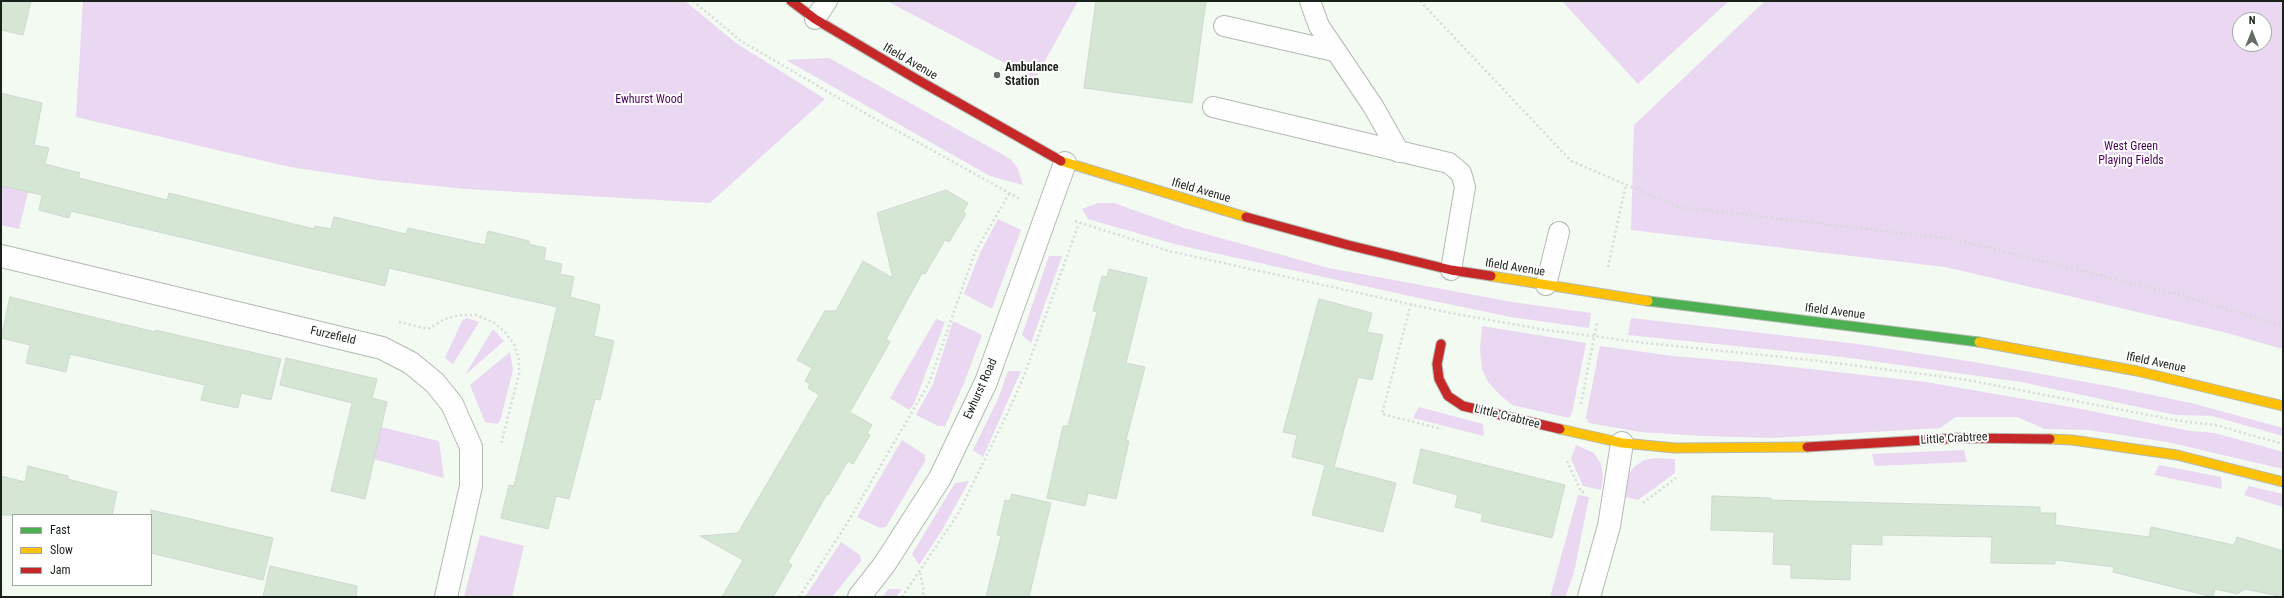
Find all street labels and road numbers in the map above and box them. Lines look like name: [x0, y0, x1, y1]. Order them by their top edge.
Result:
street label: Ifield Avenue: [880, 41, 940, 83]
street label: Ifield Avenue: [1170, 176, 1232, 206]
street label: Ifield Avenue: [1484, 256, 1546, 280]
street label: Ifield Avenue: [1804, 301, 1866, 323]
street label: Furzefield: [309, 324, 357, 348]
street label: Ifield Avenue: [2125, 350, 2187, 376]
street label: Ewhurst Road: [961, 356, 1001, 422]
street label: Little Crabtree: [1473, 402, 1541, 432]
street label: Little Crabtree: [1920, 430, 1988, 448]

